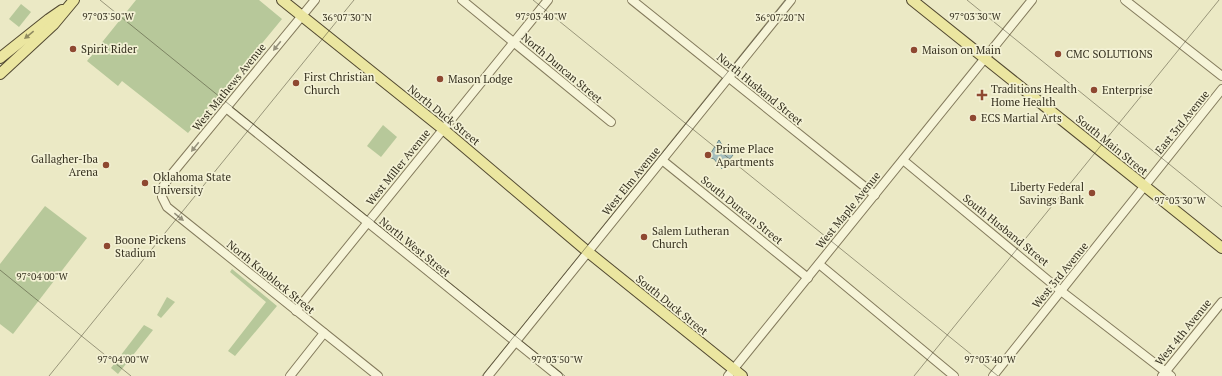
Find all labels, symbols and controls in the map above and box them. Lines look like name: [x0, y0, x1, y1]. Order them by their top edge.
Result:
text: 97°03'50"W: [82, 10, 134, 23]
text: 97°03'40"W: [515, 10, 567, 23]
text: 97°03'30"W: [949, 10, 1001, 23]
text: 36°07'30"N: [322, 11, 372, 24]
text: 36°07'20"N: [755, 11, 805, 24]
one-way arrow: [23, 30, 34, 39]
street label: North Duncan Street: [519, 30, 605, 106]
street label: West Mathews Avenue: [189, 40, 269, 134]
one-way arrow: [272, 40, 281, 51]
place label: Spirit Rider: [81, 42, 138, 56]
place label: Maison on Main: [922, 43, 1001, 57]
marker: Spirit Rider: [68, 44, 78, 54]
marker: Maison on Main: [909, 45, 919, 55]
place label: CMC SOLUTIONS: [1066, 47, 1153, 61]
marker: CMC SOLUTIONS: [1053, 49, 1063, 59]
street label: North Husband Street: [714, 50, 806, 128]
place label: First Christian Church: [304, 70, 375, 97]
place label: Mason Lodge: [448, 72, 513, 86]
marker: Mason Lodge: [435, 74, 445, 84]
marker: First Christian Church: [291, 78, 301, 88]
street label: North Duck Street: [405, 82, 483, 148]
place label: Traditions Health Home Health: [991, 82, 1078, 109]
place label: Enterprise: [1102, 83, 1153, 97]
marker: Enterprise: [1089, 85, 1099, 95]
street label: East 3rd Avenue: [1152, 87, 1212, 157]
marker: Traditions Health Home Health: [976, 89, 988, 101]
place label: ECS Martial Arts: [981, 111, 1062, 125]
street label: South Main Street: [1073, 112, 1151, 178]
marker: ECS Martial Arts: [968, 113, 978, 123]
street label: West Miller Avenue: [363, 126, 433, 208]
one-way arrow: [190, 141, 199, 152]
place label: Prime Place Apartments: [716, 142, 774, 169]
street label: West Elm Avenue: [599, 143, 663, 218]
marker: Prime Place Apartments: [703, 150, 713, 160]
place label: Gallagher-Iba Arena: [31, 152, 98, 179]
marker: Gallagher-Iba Arena: [101, 160, 111, 170]
street label: West Maple Avenue: [813, 168, 884, 251]
place label: Oklahoma State University: [153, 170, 232, 197]
street label: South Duncan Street: [698, 173, 786, 247]
marker: Oklahoma State University: [140, 178, 150, 188]
place label: Liberty Federal Savings Bank: [1010, 180, 1084, 207]
marker: Liberty Federal Savings Bank: [1087, 188, 1097, 198]
street label: South Husband Street: [960, 191, 1052, 269]
text: 97°03'30"W: [1154, 194, 1206, 207]
one-way arrow: [174, 212, 185, 221]
street label: North West Street: [377, 214, 453, 280]
place label: Salem Lutheran Church: [652, 224, 730, 251]
marker: Salem Lutheran Church: [639, 232, 649, 242]
place label: Boone Pickens Stadium: [115, 233, 186, 260]
street label: North Knoblock Street: [224, 237, 318, 317]
street label: West 3rd Avenue: [1029, 239, 1091, 311]
marker: Boone Pickens Stadium: [102, 241, 112, 251]
text: 97°04'00"W: [16, 270, 68, 283]
street label: South Duck Street: [633, 272, 711, 338]
street label: West 4th Avenue: [1152, 296, 1214, 368]
text: 97°04'00"W: [97, 353, 149, 366]
text: 97°03'50"W: [531, 353, 583, 366]
text: 97°03'40"W: [964, 353, 1016, 366]

